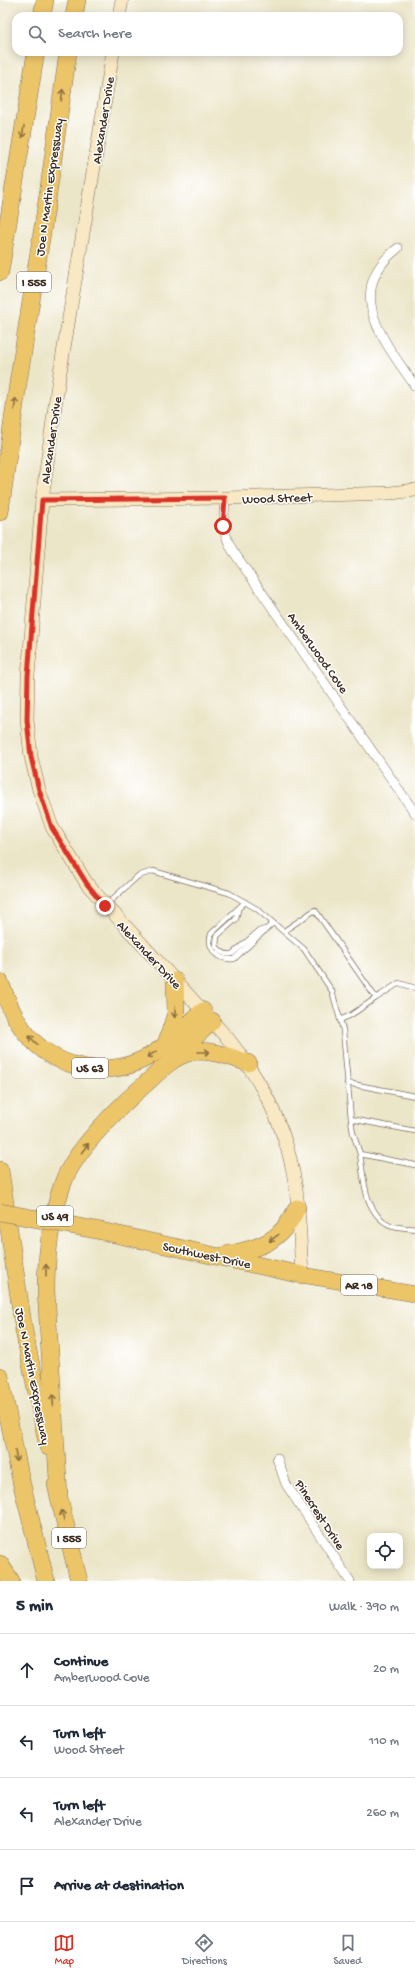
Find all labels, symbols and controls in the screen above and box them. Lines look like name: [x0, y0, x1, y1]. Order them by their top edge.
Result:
search box: [12, 12, 403, 56]
icon: search: [26, 23, 48, 45]
text: Search here: [58, 25, 132, 43]
street label: Alexander Drive: [90, 76, 119, 165]
one-way arrow: [58, 89, 65, 102]
street label: Joe N Martin Expressway: [33, 117, 68, 257]
one-way arrow: [19, 125, 27, 138]
road number: I 555: [17, 272, 51, 292]
street label: Alexander Drive: [39, 396, 66, 485]
one-way arrow: [11, 398, 19, 411]
street label: Wood Street: [242, 491, 314, 508]
route start: [214, 517, 232, 535]
street label: Amberwood Cove: [283, 610, 351, 697]
route end: [96, 897, 114, 915]
street label: Alexander Drive: [113, 918, 184, 993]
one-way arrow: [172, 1005, 179, 1018]
one-way arrow: [28, 1035, 38, 1045]
one-way arrow: [197, 1048, 210, 1056]
one-way arrow: [147, 1050, 158, 1058]
road number: US 63: [72, 1058, 108, 1078]
one-way arrow: [81, 1143, 89, 1154]
road number: US 49: [37, 1206, 73, 1226]
one-way arrow: [269, 1234, 280, 1242]
street label: Southwest Drive: [161, 1240, 252, 1273]
one-way arrow: [42, 1264, 50, 1277]
road number: AR 18: [341, 1275, 377, 1295]
street label: Joe N Martin Expressway: [11, 1307, 52, 1447]
one-way arrow: [50, 1394, 57, 1407]
one-way arrow: [12, 1449, 20, 1462]
street label: Pinecrest Drive: [290, 1477, 347, 1553]
one-way arrow: [59, 1510, 67, 1523]
road number: I 555: [52, 1528, 86, 1548]
map controls: [367, 1533, 403, 1569]
button: locate: [367, 1533, 403, 1569]
text: 5 min: [16, 1597, 53, 1617]
text: Walk · 390 m: [329, 1600, 399, 1615]
text: Continue: [54, 1653, 108, 1671]
icon: ahead: [16, 1659, 38, 1681]
text: 20 m: [373, 1662, 399, 1677]
text: Amberwood Cove: [54, 1671, 150, 1686]
text: Turn left: [54, 1725, 105, 1743]
icon: left: [16, 1731, 38, 1753]
text: 110 m: [369, 1734, 399, 1749]
text: Wood Street: [54, 1743, 124, 1758]
text: Turn left: [54, 1797, 105, 1815]
icon: left: [16, 1803, 38, 1825]
text: 260 m: [366, 1806, 399, 1821]
text: Alexander Drive: [54, 1815, 142, 1830]
icon: arrive: [16, 1875, 38, 1897]
text: Arrive at destination: [54, 1877, 184, 1895]
tab: Map: [53, 1932, 75, 1968]
tab: Directions: [182, 1932, 227, 1968]
tab: Saved: [333, 1932, 362, 1968]

